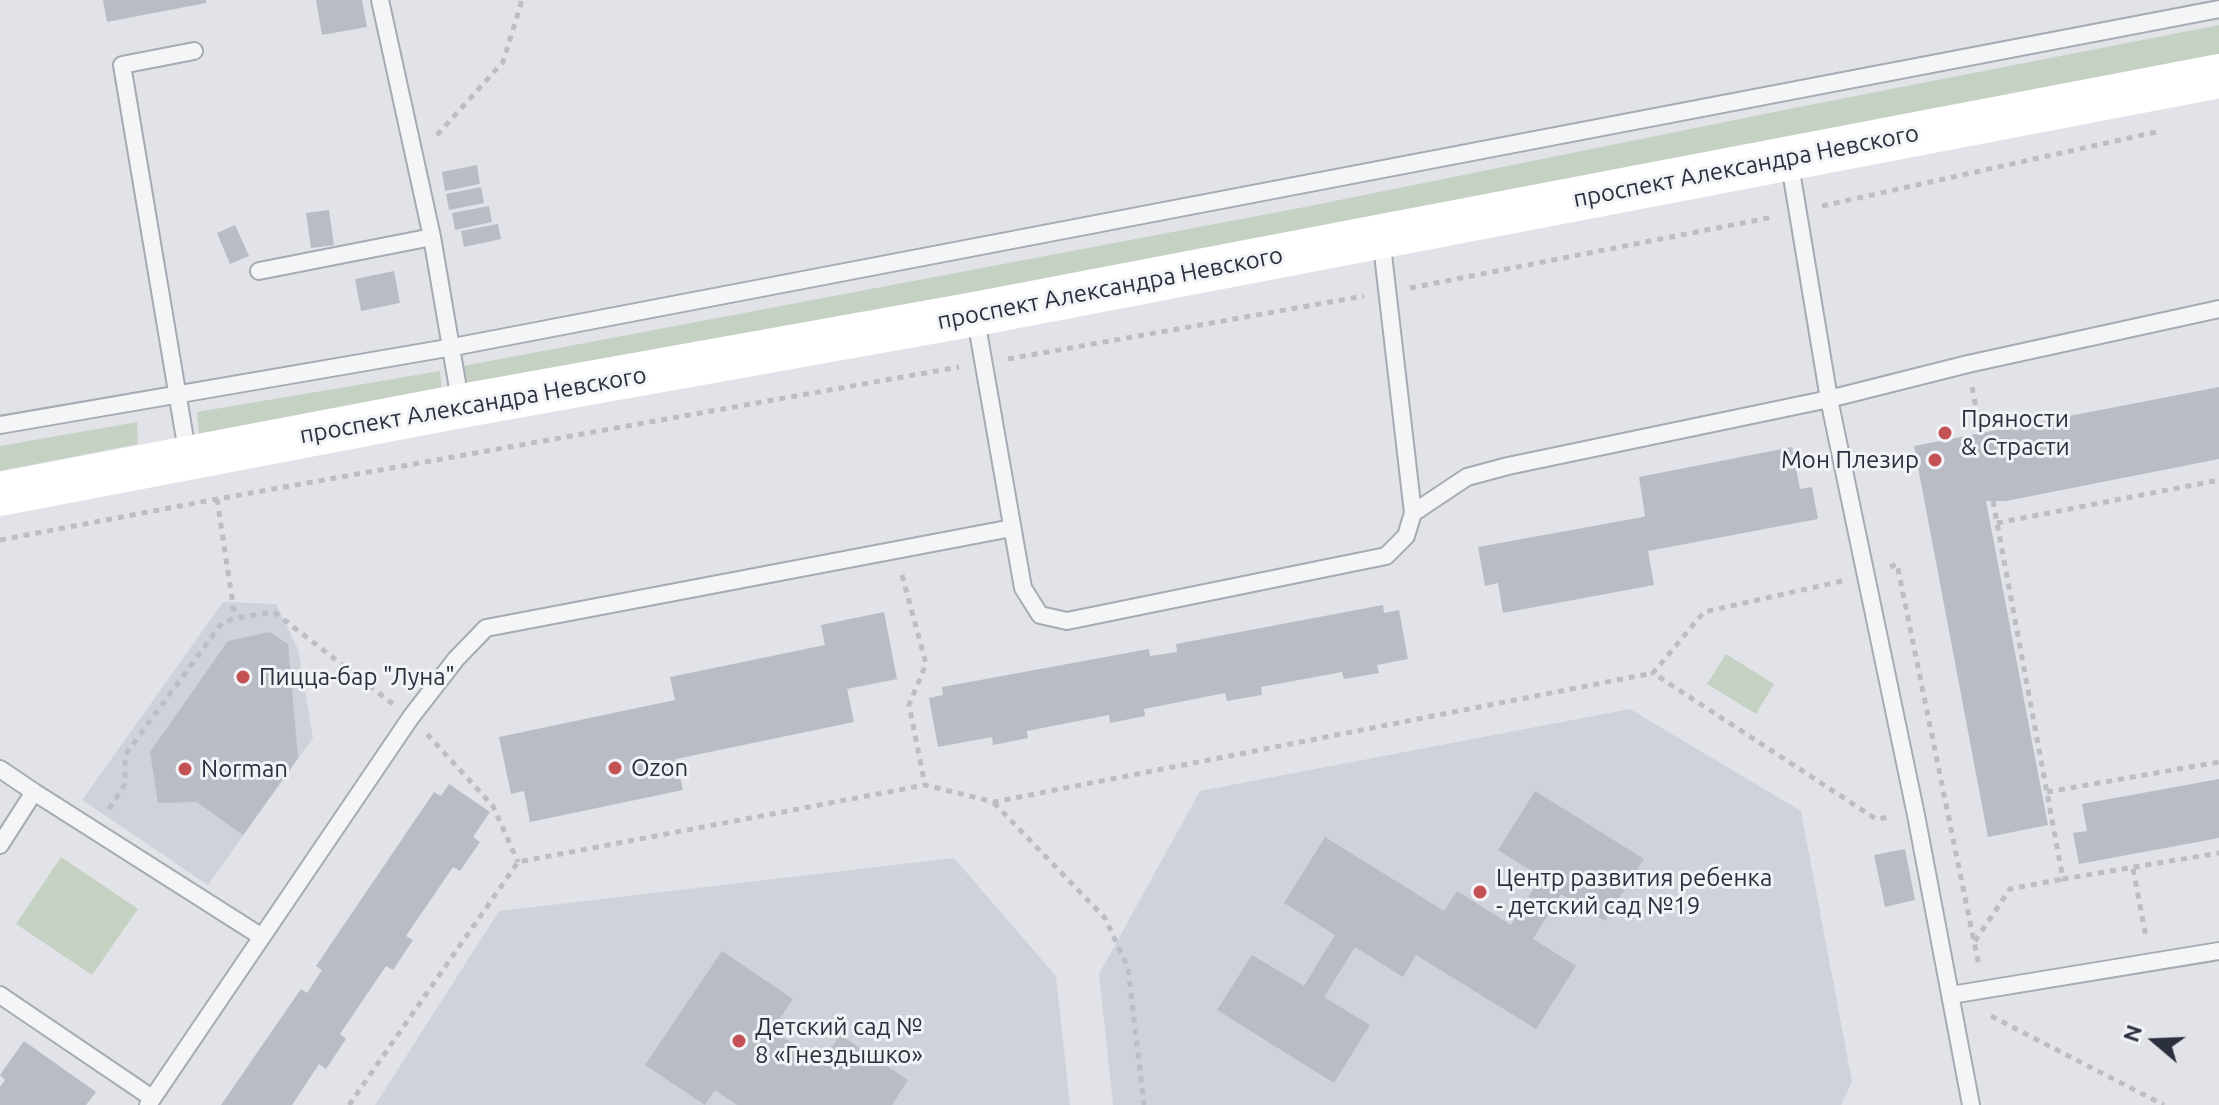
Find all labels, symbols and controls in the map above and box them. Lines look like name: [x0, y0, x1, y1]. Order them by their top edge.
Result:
street label: проспект Александра Невского: [1571, 118, 1921, 214]
street label: проспект Александра Невского: [935, 240, 1285, 336]
street label: проспект Александра Невского: [297, 360, 649, 450]
place label: Пряности & Страсти: [1961, 405, 2070, 461]
marker: Пряности & Страсти: [1936, 424, 1954, 442]
place label: Мон Плезир: [1781, 446, 1919, 474]
marker: Мон Плезир: [1926, 451, 1944, 469]
place label: Пицца-бар "Луна": [259, 663, 455, 691]
marker: Пицца-бар "Луна": [234, 668, 252, 686]
place label: Ozon: [631, 754, 688, 782]
place label: Norman: [201, 755, 288, 783]
marker: Ozon: [606, 759, 624, 777]
marker: Norman: [176, 760, 194, 778]
place label: Центр развития ребенка - детский сад №19: [1496, 864, 1772, 920]
marker: Центр развития ребенка - детский сад №19: [1471, 883, 1489, 901]
north arrow: [2115, 1001, 2195, 1081]
place label: Детский сад № 8 «Гнездышко»: [755, 1013, 923, 1069]
text: N: [2117, 1021, 2146, 1045]
marker: Детский сад № 8 «Гнездышко»: [730, 1032, 748, 1050]

